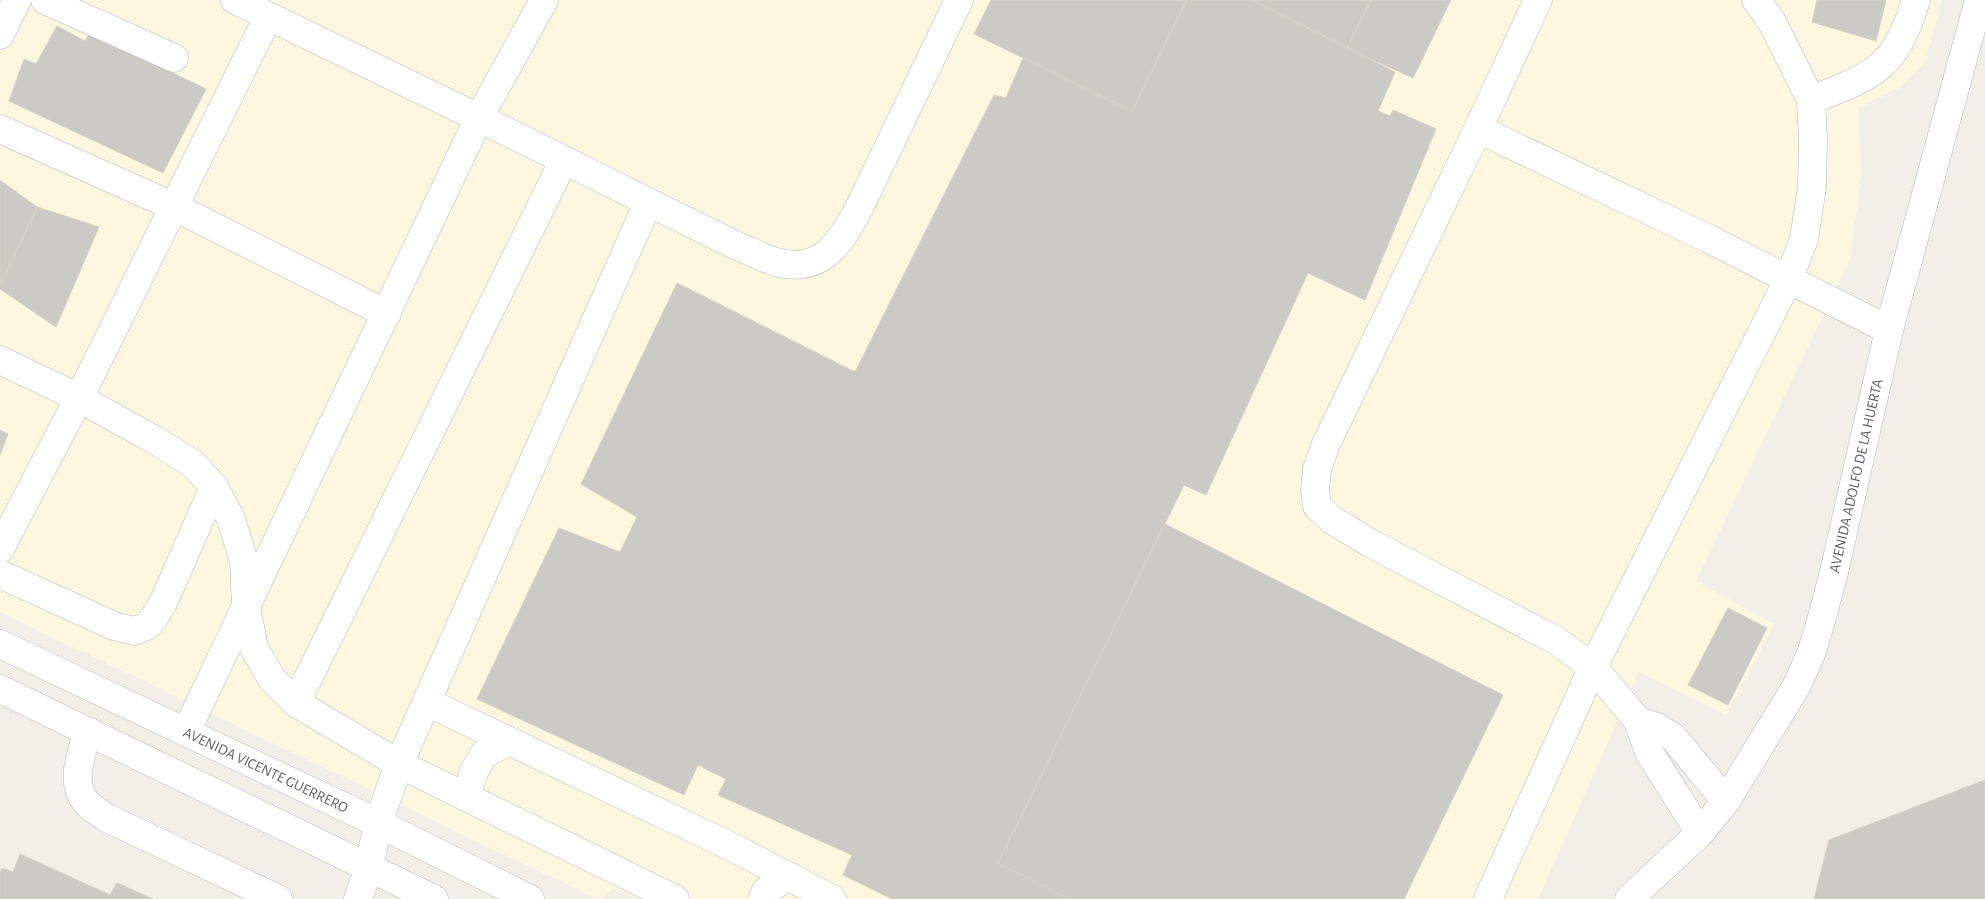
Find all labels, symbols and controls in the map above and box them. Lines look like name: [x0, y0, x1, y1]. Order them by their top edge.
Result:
street label: AVENIDA ADOLFO DE LA HUERTA: [1827, 377, 1885, 574]
street label: AVENIDA VICENTE GUERRERO: [181, 724, 351, 815]

